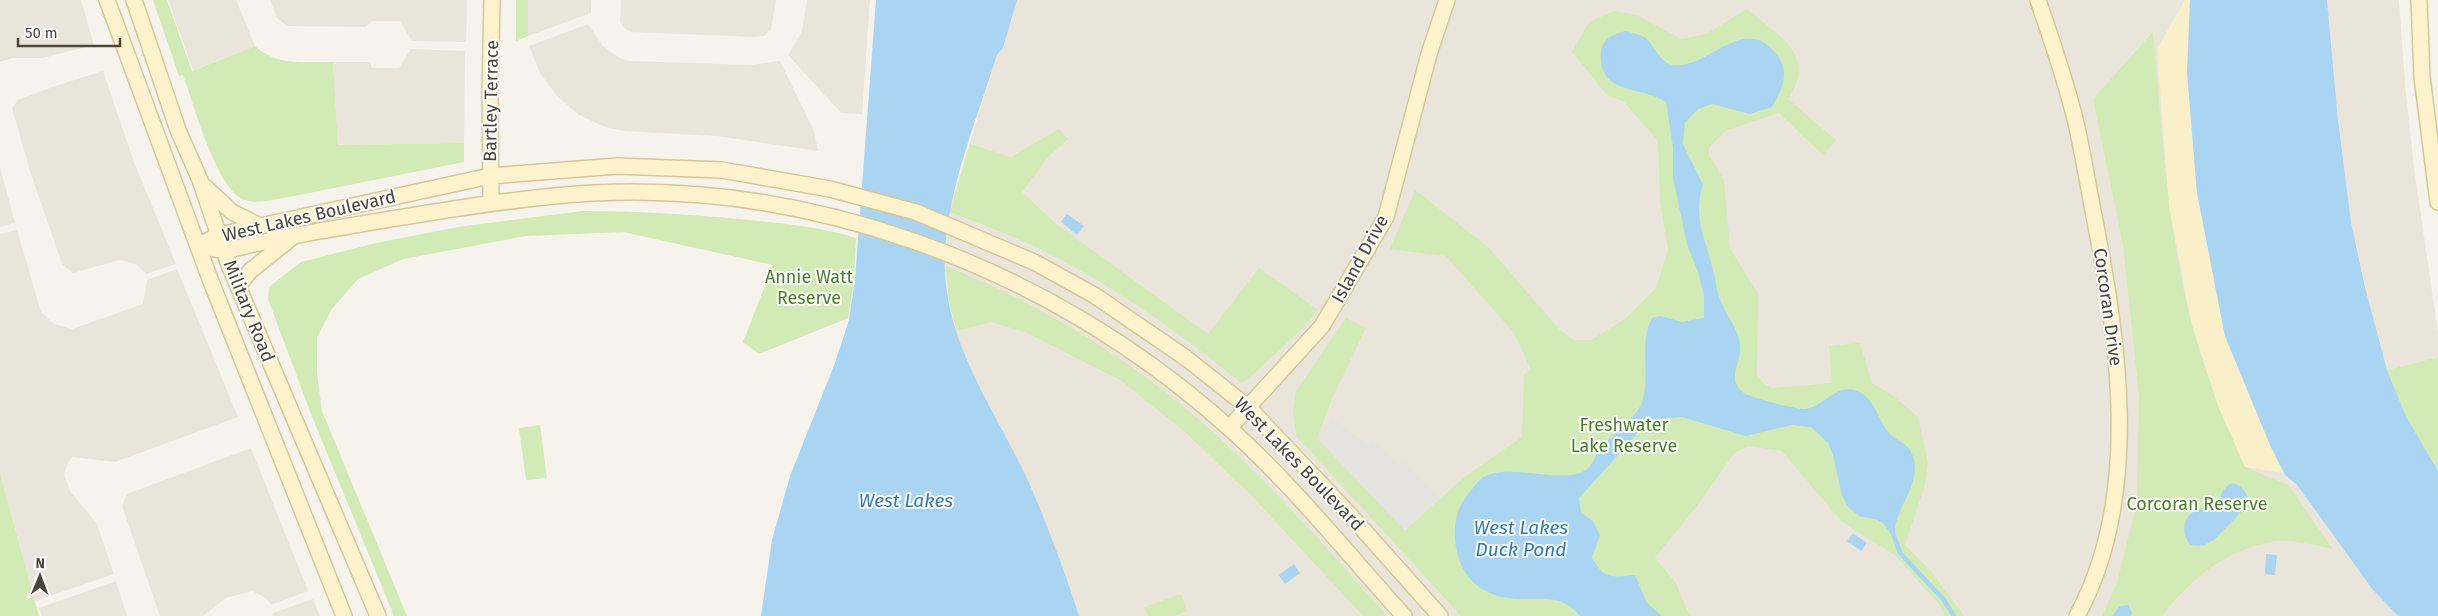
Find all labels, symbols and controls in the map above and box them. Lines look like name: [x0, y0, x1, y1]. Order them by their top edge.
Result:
scale bar: [18, 15, 120, 47]
text: 50 m: [25, 24, 58, 42]
street label: Bartley Terrace: [479, 40, 503, 162]
street label: West Lakes Boulevard: [220, 185, 398, 247]
street label: Island Drive: [1327, 211, 1393, 307]
street label: Corcoran Drive: [2089, 247, 2127, 367]
street label: Military Road: [219, 257, 279, 365]
park label: Annie Watt Reserve: [765, 266, 854, 309]
street label: West Lakes Boulevard: [1230, 393, 1368, 535]
park label: Freshwater Lake Reserve: [1571, 414, 1677, 457]
water label: West Lakes: [859, 489, 953, 512]
park label: Corcoran Reserve: [2126, 493, 2268, 515]
water label: West Lakes Duck Pond: [1474, 516, 1568, 561]
north arrow: [15, 551, 65, 601]
text: N: [35, 555, 45, 572]

